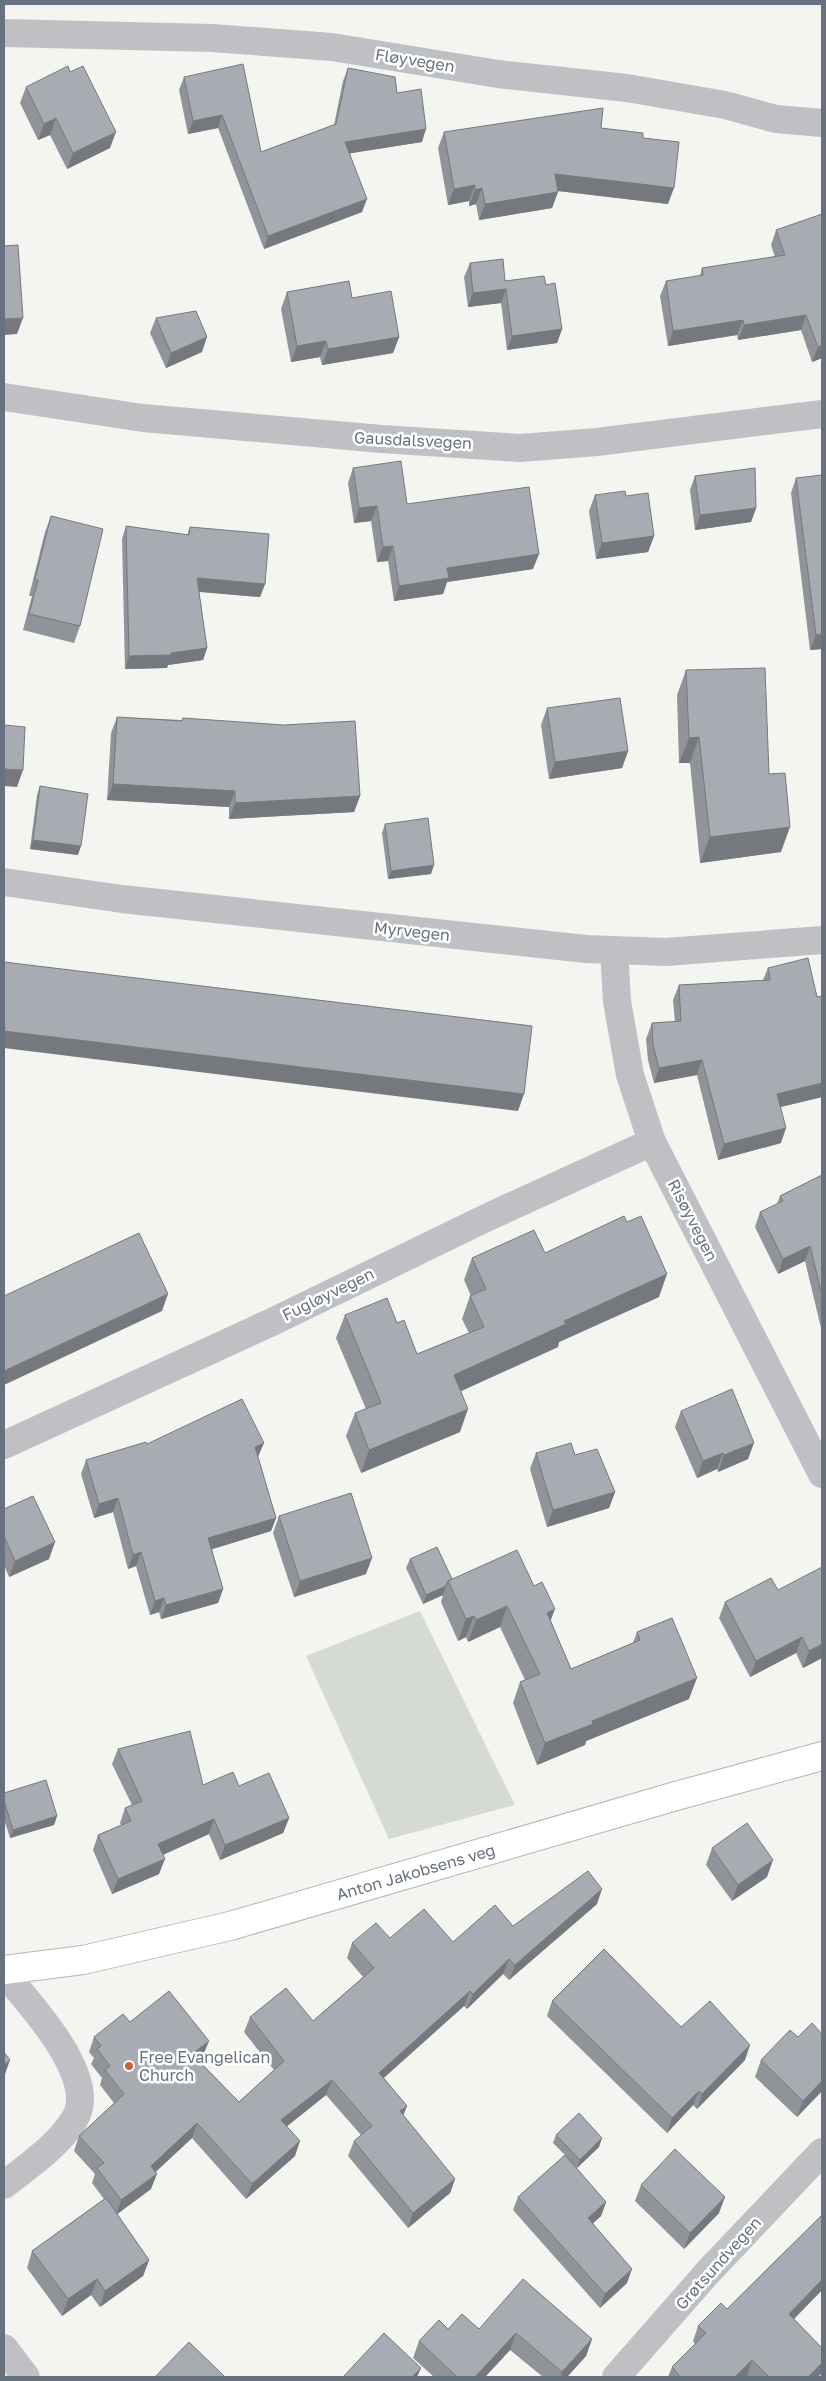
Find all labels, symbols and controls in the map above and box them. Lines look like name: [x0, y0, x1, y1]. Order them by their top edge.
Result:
street label: Fløyvegen: [374, 44, 456, 76]
street label: Gausdalsvegen: [354, 427, 472, 453]
street label: Myrvegen: [373, 917, 451, 945]
street label: Risøyvegen: [664, 1176, 722, 1264]
street label: Fugløyvegen: [279, 1263, 377, 1325]
street label: Anton Jakobsens veg: [334, 1839, 497, 1904]
place label: Free Evangelican Church: [139, 2047, 270, 2085]
marker: Free Evangelican Church: [123, 2060, 135, 2072]
street label: Grøtsundvegen: [671, 2212, 765, 2314]

